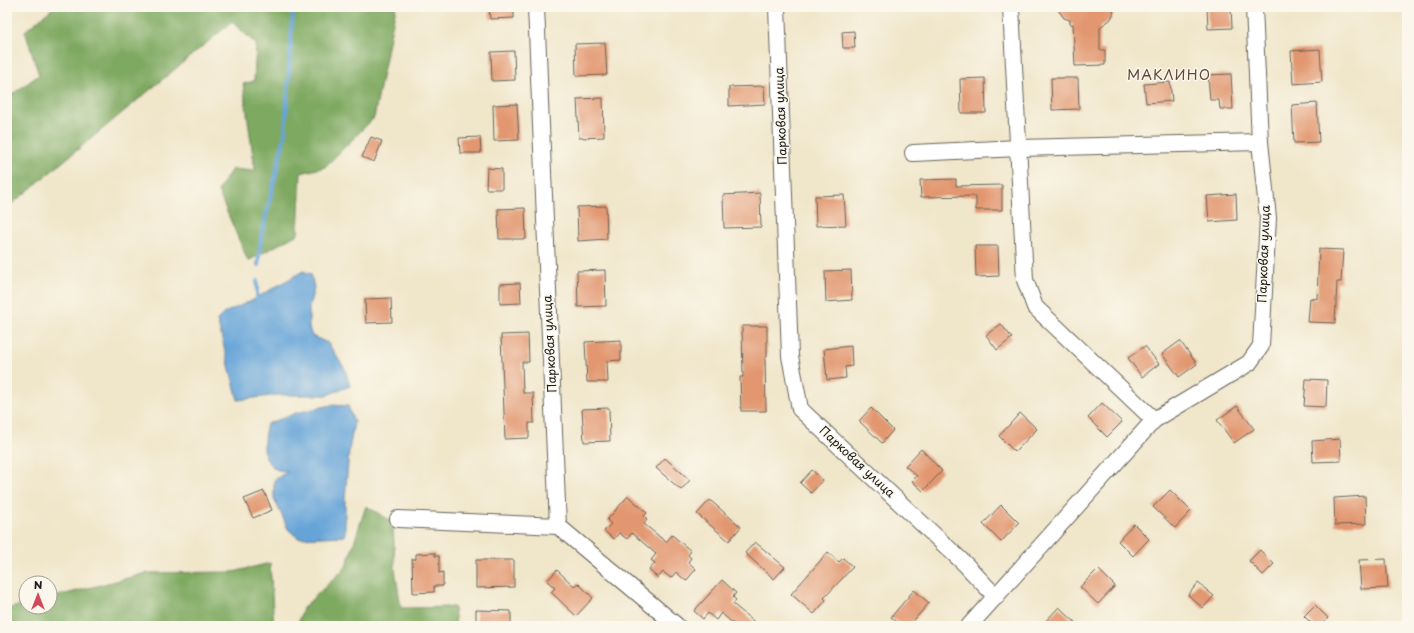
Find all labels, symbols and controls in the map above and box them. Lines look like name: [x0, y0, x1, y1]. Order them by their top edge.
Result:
district label: МАКЛИНО: [1127, 64, 1211, 85]
street label: Парковая улица: [769, 66, 791, 165]
street label: Парковая улица: [1252, 204, 1274, 303]
street label: Парковая улица: [537, 294, 561, 393]
street label: Парковая улица: [816, 421, 900, 501]
north arrow: [18, 575, 58, 615]
text: N: [34, 576, 43, 593]

